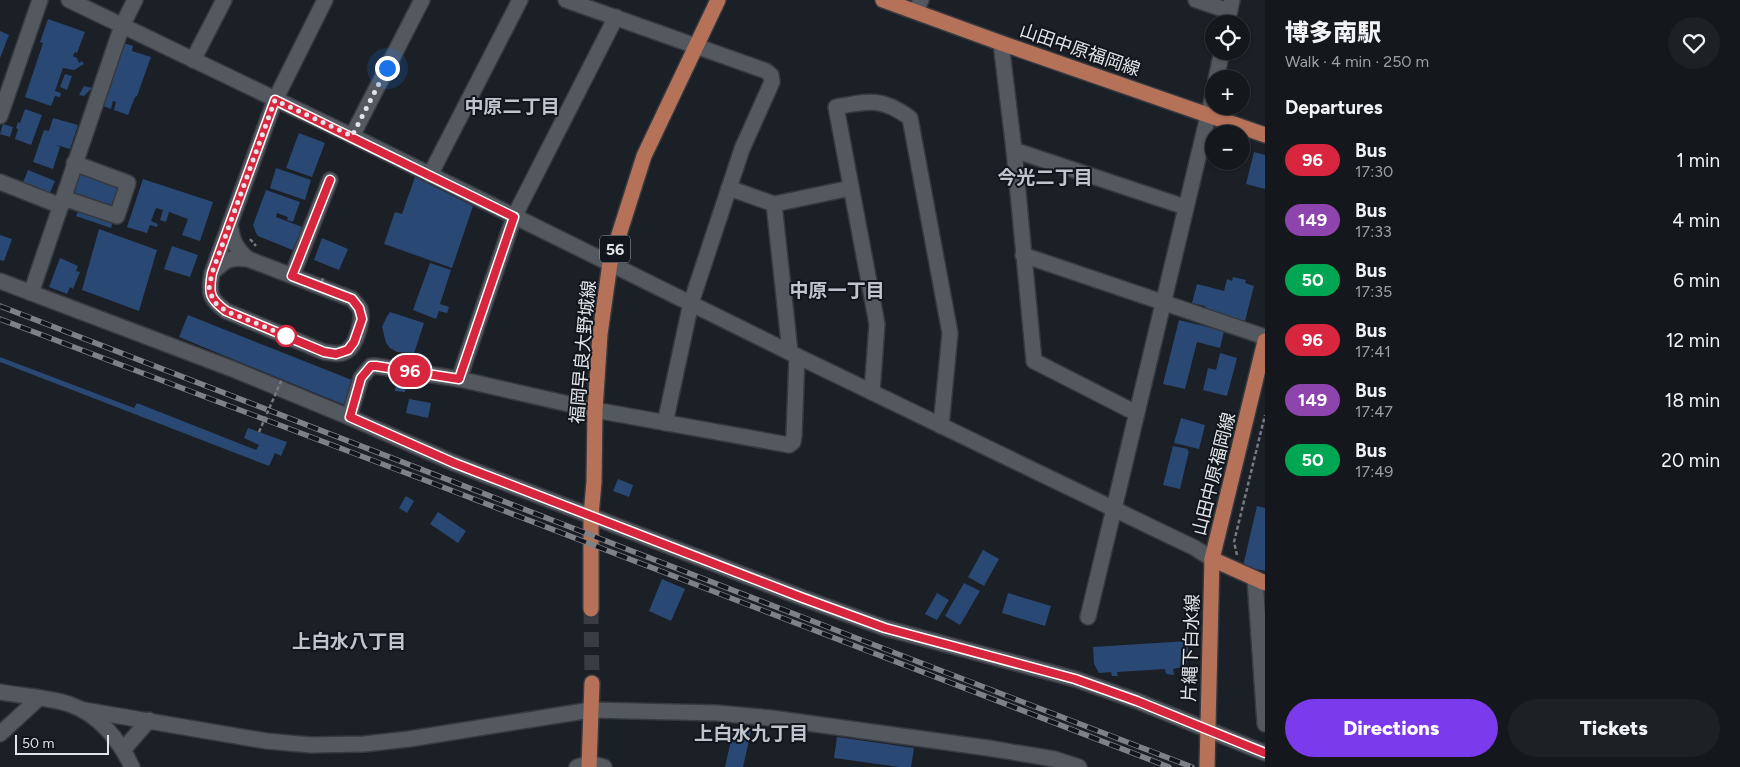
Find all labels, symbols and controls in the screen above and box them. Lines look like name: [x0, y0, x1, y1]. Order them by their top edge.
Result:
map controls: [1205, 15, 1250, 170]
button: locate: [1205, 15, 1250, 60]
button: heart: [1668, 17, 1720, 69]
text: 博多南駅: [1285, 18, 1381, 47]
street label: 山田中原福岡線: [1017, 19, 1143, 81]
text: Walk · 4 min · 250 m: [1285, 52, 1429, 71]
your location: [375, 56, 400, 81]
button: +: [1205, 70, 1250, 115]
district label: 中原二丁目: [464, 95, 560, 118]
text: Departures: [1285, 96, 1383, 119]
button: −: [1205, 125, 1250, 170]
text: Bus: [1355, 139, 1386, 162]
text: 96: [1302, 149, 1323, 171]
text: 1 min: [1676, 149, 1720, 172]
text: 17:30: [1355, 162, 1393, 181]
district label: 今光二丁目: [997, 166, 1093, 189]
text: Bus: [1355, 199, 1386, 222]
text: 149: [1298, 209, 1327, 231]
text: 4 min: [1672, 209, 1720, 232]
text: 17:33: [1355, 222, 1392, 241]
road number: 56: [600, 235, 630, 262]
text: Bus: [1355, 259, 1386, 282]
text: 50: [1301, 269, 1324, 291]
text: 6 min: [1673, 269, 1720, 292]
street label: 福岡早良大野城線: [566, 279, 600, 425]
district label: 中原一丁目: [789, 279, 885, 302]
text: 17:35: [1355, 282, 1392, 301]
text: Bus: [1355, 319, 1386, 342]
unlabelled marker: [275, 325, 297, 347]
text: 96: [1302, 329, 1323, 351]
text: 12 min: [1666, 329, 1720, 352]
text: 17:41: [1355, 342, 1391, 361]
line badge: 96: [388, 355, 432, 387]
text: 96: [400, 360, 420, 382]
text: Bus: [1355, 379, 1386, 402]
text: 149: [1298, 389, 1327, 411]
text: 18 min: [1665, 389, 1720, 412]
text: 17:47: [1355, 402, 1393, 421]
street label: 山田中原福岡線: [1188, 410, 1240, 538]
text: Bus: [1355, 439, 1386, 462]
text: 50: [1301, 449, 1324, 471]
text: 20 min: [1661, 449, 1720, 472]
text: 17:49: [1355, 462, 1393, 481]
street label: 片縄下白水線: [1178, 594, 1204, 702]
district label: 上白水八丁目: [292, 630, 406, 653]
button: Directions: [1285, 699, 1498, 757]
button: Tickets: [1508, 699, 1720, 757]
district label: 上白水九丁目: [694, 722, 808, 745]
scale bar: [15, 732, 109, 755]
text: 50 m: [22, 735, 54, 752]

